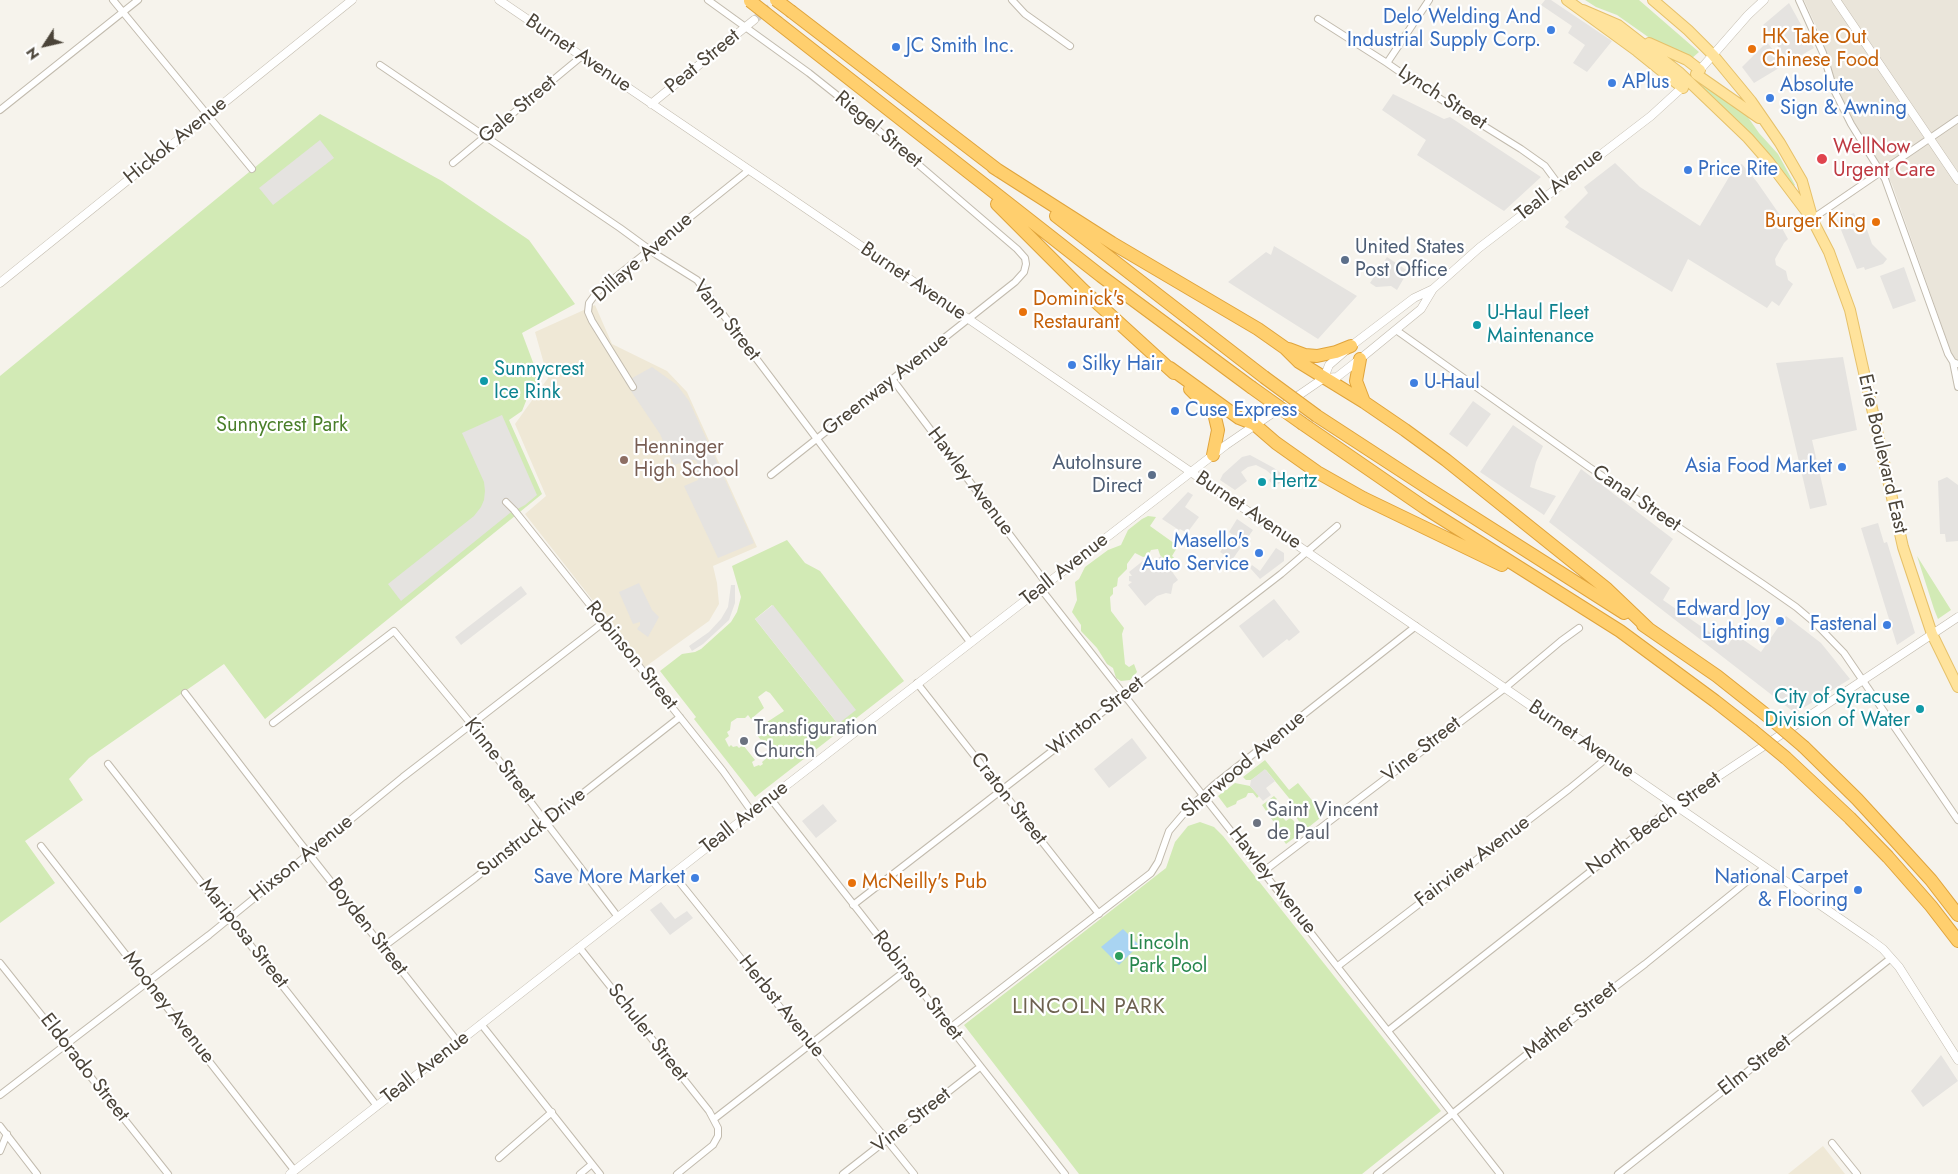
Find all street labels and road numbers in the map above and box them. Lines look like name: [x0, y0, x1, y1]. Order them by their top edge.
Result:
street label: Burnet Avenue: [521, 10, 635, 98]
street label: Peat Street: [661, 25, 745, 99]
street label: Lynch Street: [1393, 60, 1491, 136]
street label: Gale Street: [474, 71, 562, 149]
street label: Riegel Street: [829, 87, 927, 173]
street label: Hickok Avenue: [120, 92, 232, 190]
street label: Teall Avenue: [1511, 143, 1609, 227]
street label: Dillaye Avenue: [588, 208, 698, 308]
street label: Burnet Avenue: [856, 238, 970, 326]
street label: Vann Street: [687, 276, 765, 366]
street label: Greenway Avenue: [818, 328, 954, 442]
street label: Erie Boulevard East: [1852, 372, 1912, 536]
street label: Hawley Avenue: [922, 423, 1018, 541]
street label: Canal Street: [1587, 461, 1685, 537]
street label: Burnet Avenue: [1191, 467, 1305, 555]
street label: Teall Avenue: [1016, 528, 1114, 612]
street label: Robinson Street: [580, 597, 682, 715]
street label: Winton Street: [1043, 672, 1149, 762]
street label: Burnet Avenue: [1524, 696, 1638, 784]
street label: Sherwood Avenue: [1177, 706, 1311, 824]
street label: Vine Street: [1378, 712, 1466, 788]
street label: Kinne Street: [458, 714, 540, 808]
street label: Craton Street: [965, 748, 1051, 850]
street label: North Beech Street: [1582, 767, 1726, 881]
street label: Teall Avenue: [696, 776, 794, 860]
street label: Sunstruck Drive: [473, 783, 591, 883]
street label: Hixson Avenue: [246, 810, 358, 908]
street label: Fairview Avenue: [1411, 811, 1535, 913]
street label: Hawley Avenue: [1223, 823, 1321, 939]
street label: Boyden Street: [322, 874, 412, 980]
street label: Mariposa Street: [193, 875, 293, 993]
street label: Robinson Street: [867, 926, 967, 1046]
street label: Mooney Avenue: [117, 947, 219, 1069]
street label: Herbst Avenue: [733, 951, 829, 1063]
street label: Mather Street: [1519, 977, 1623, 1065]
street label: Schuler Street: [602, 980, 692, 1086]
street label: Eldorado Street: [34, 1009, 134, 1127]
street label: Teall Avenue: [377, 1026, 475, 1110]
street label: Elm Street: [1714, 1030, 1796, 1102]
street label: Vine Street: [868, 1083, 956, 1159]

